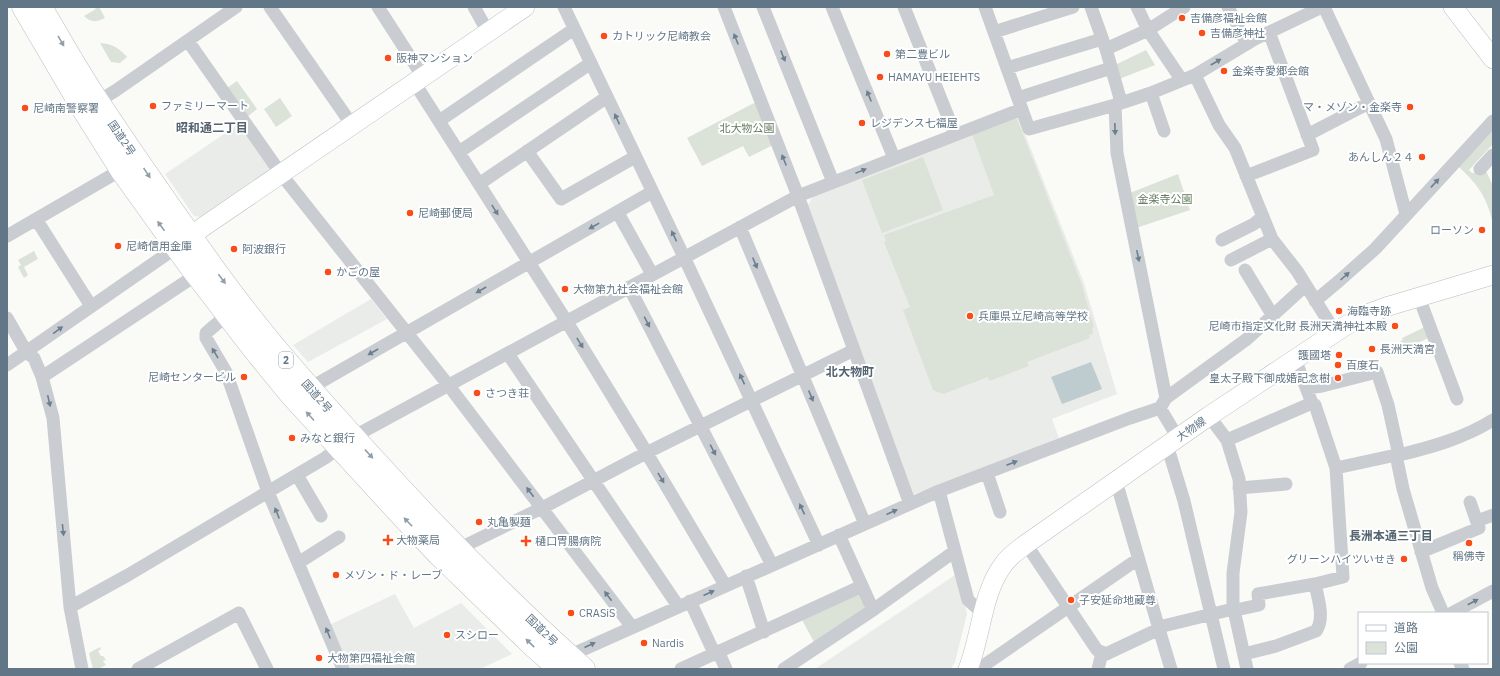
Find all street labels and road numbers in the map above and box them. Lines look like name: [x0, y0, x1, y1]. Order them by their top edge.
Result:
street label: 国道2号: [105, 118, 139, 158]
road number: 2: [279, 352, 293, 368]
street label: 国道2号: [299, 376, 335, 416]
street label: 大物線: [1173, 414, 1209, 444]
street label: 国道2号: [523, 611, 561, 649]

